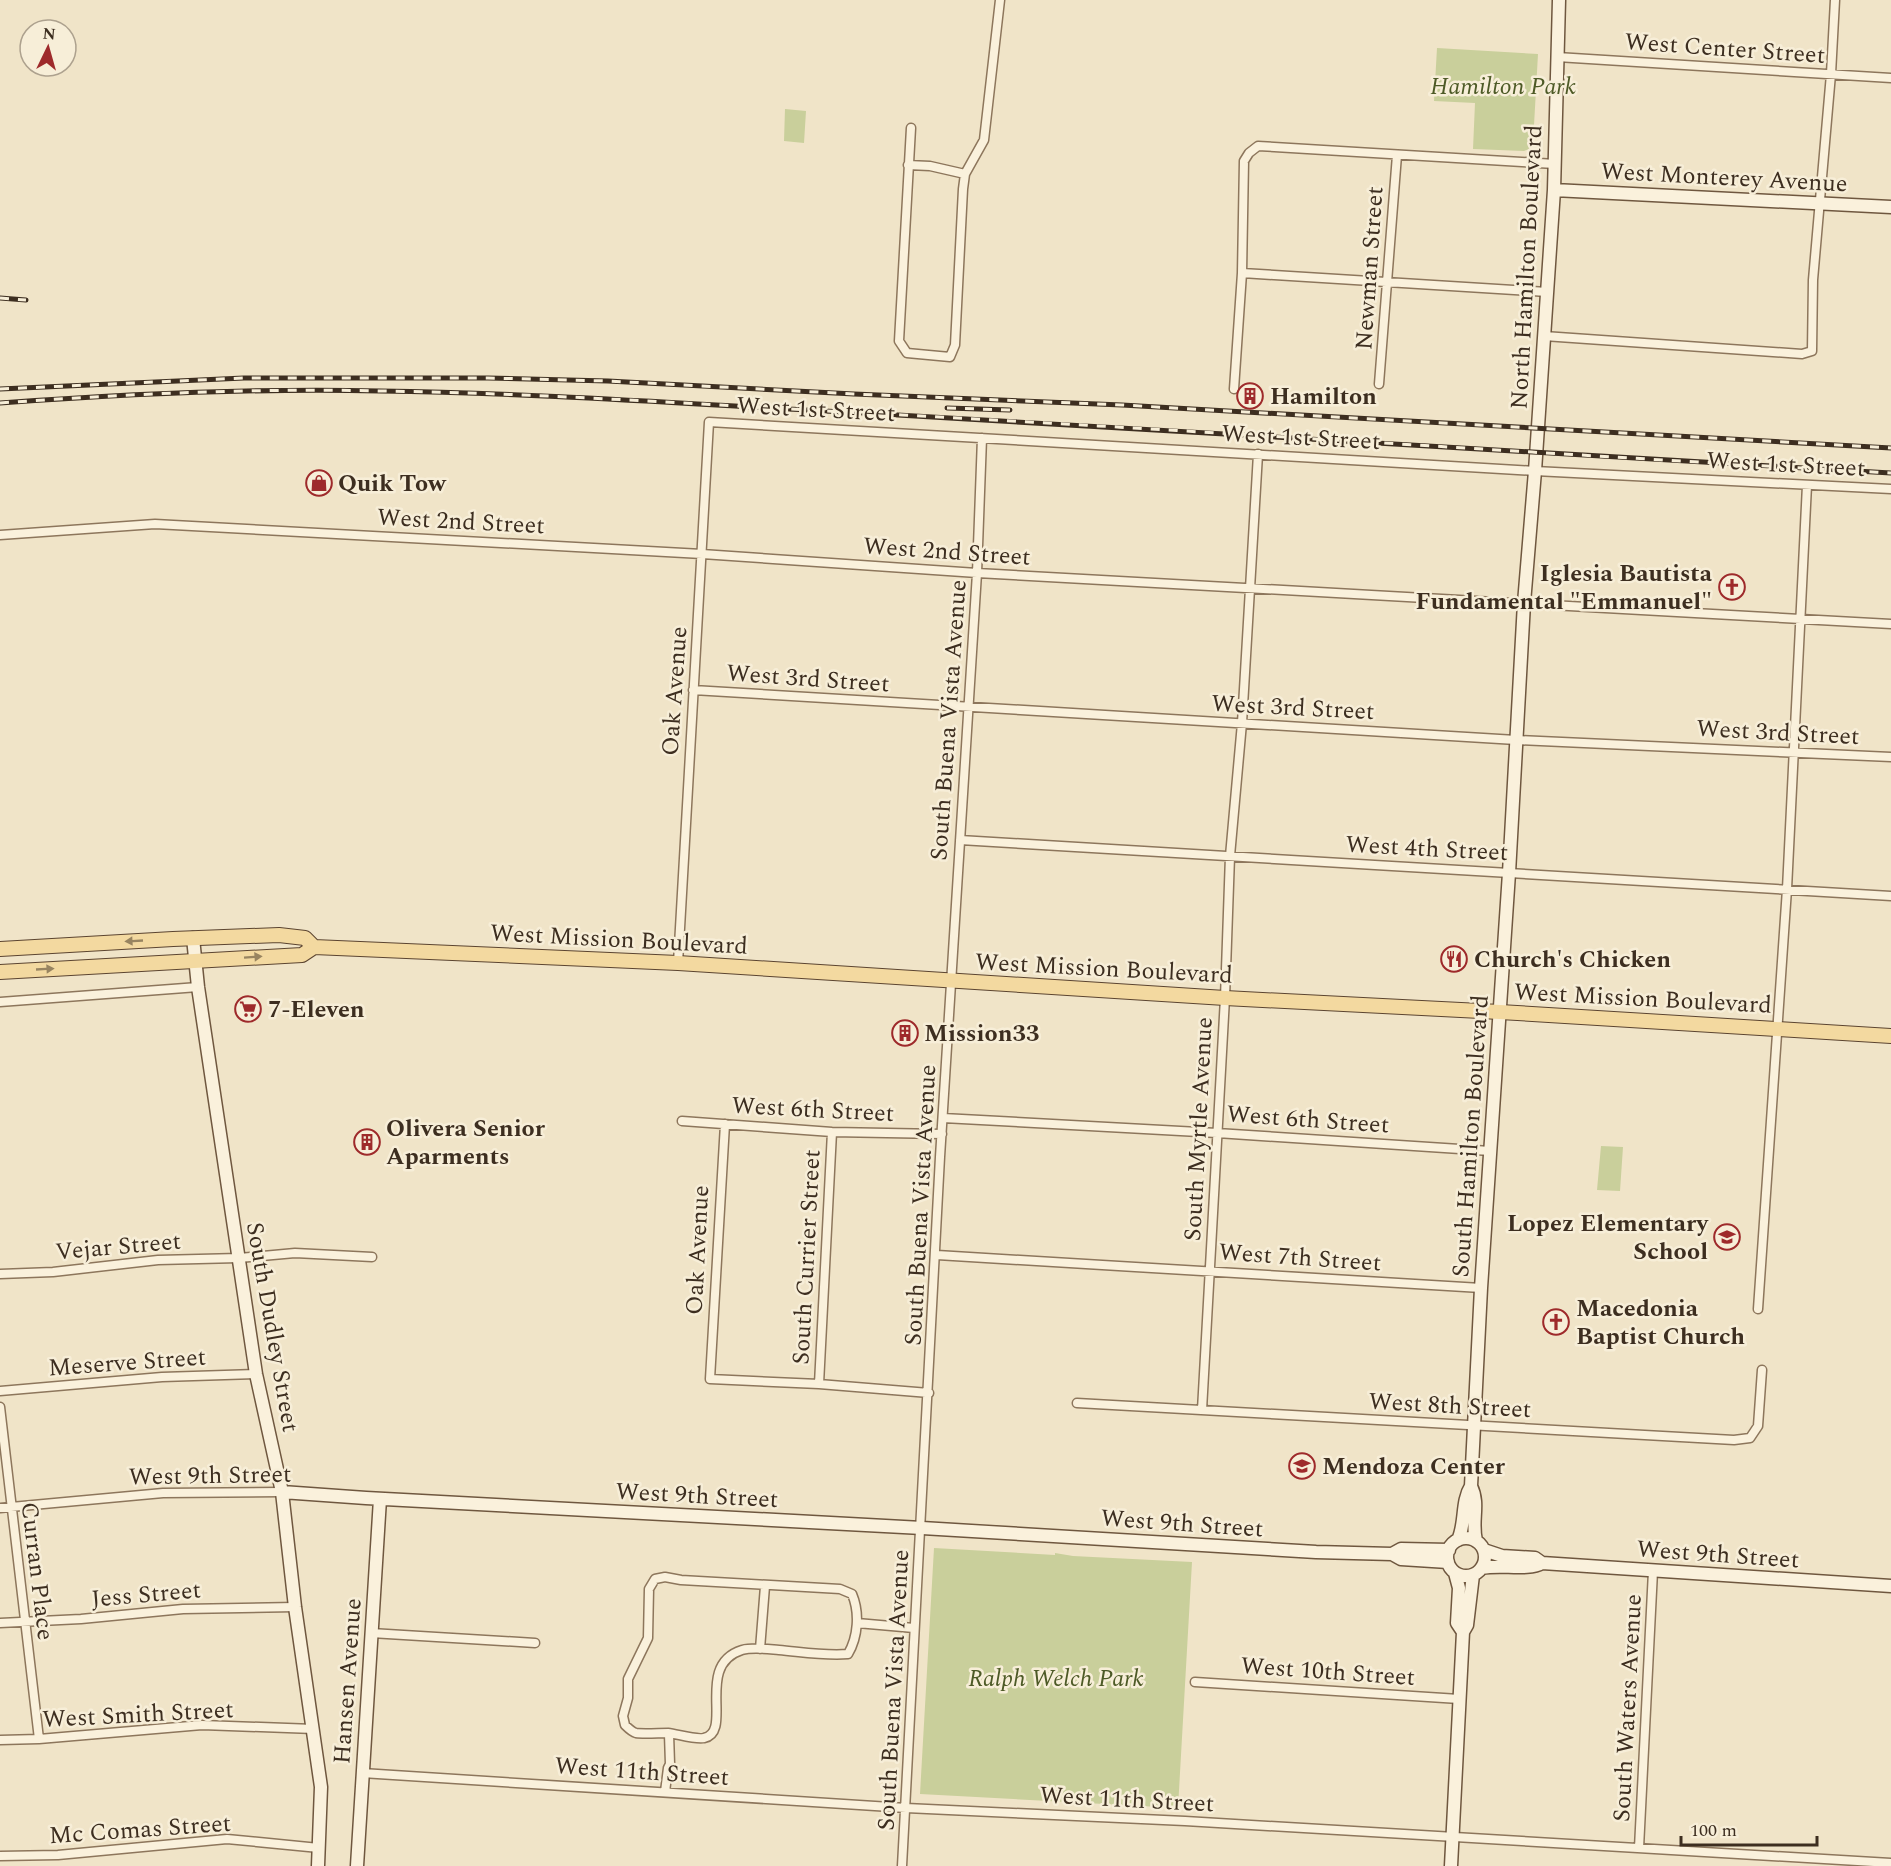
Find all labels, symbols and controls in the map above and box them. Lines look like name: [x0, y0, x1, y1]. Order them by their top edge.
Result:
north arrow: [18, 18, 78, 78]
text: N: [42, 22, 57, 47]
street label: West Center Street: [1623, 24, 1826, 74]
park label: Hamilton Park: [1430, 69, 1576, 105]
street label: North Hamilton Boulevard: [1502, 124, 1552, 410]
street label: West Monterey Avenue: [1600, 154, 1848, 202]
street label: Newman Street: [1346, 185, 1394, 351]
place label: Hamilton: [1270, 379, 1377, 415]
building icon: Hamilton: [1235, 381, 1265, 411]
street label: West 1st Street: [736, 388, 896, 432]
street label: West 1st Street: [1221, 416, 1381, 460]
street label: West 1st Street: [1706, 443, 1866, 487]
place label: Quik Tow: [338, 466, 447, 502]
shop icon: Quik Tow: [304, 468, 334, 498]
street label: West 2nd Street: [376, 500, 546, 544]
street label: West 2nd Street: [862, 528, 1032, 576]
place label: Iglesia Bautista Fundamental "Emmanuel": [1416, 556, 1713, 620]
church icon: Iglesia Bautista Fundamental "Emmanuel": [1717, 572, 1747, 602]
street label: South Buena Vista Avenue: [921, 578, 977, 862]
street label: Oak Avenue: [653, 625, 697, 757]
street label: West 3rd Street: [725, 655, 891, 703]
street label: West 3rd Street: [1211, 686, 1375, 730]
street label: West 3rd Street: [1696, 711, 1860, 755]
street label: West 4th Street: [1345, 827, 1509, 871]
street label: West Mission Boulevard: [489, 915, 749, 965]
one-way arrow: [125, 936, 144, 945]
place label: Church's Chicken: [1474, 942, 1671, 978]
street label: West Mission Boulevard: [974, 944, 1234, 994]
restaurant icon: Church's Chicken: [1439, 944, 1469, 974]
one-way arrow: [244, 952, 263, 961]
one-way arrow: [35, 965, 54, 974]
street label: West Mission Boulevard: [1513, 974, 1773, 1024]
place label: 7-Eleven: [268, 992, 365, 1028]
supermarket icon: 7-Eleven: [233, 994, 263, 1024]
street label: South Hamilton Boulevard: [1443, 994, 1499, 1279]
place label: Mission33: [924, 1016, 1040, 1052]
street label: South Myrtle Avenue: [1175, 1016, 1223, 1242]
building icon: Mission33: [890, 1018, 920, 1048]
street label: South Buena Vista Avenue: [896, 1064, 946, 1347]
street label: West 6th Street: [731, 1088, 895, 1132]
street label: West 6th Street: [1225, 1096, 1390, 1144]
place label: Olivera Senior Aparments: [386, 1111, 546, 1175]
building icon: Olivera Senior Aparments: [352, 1127, 382, 1157]
street label: South Currier Street: [783, 1148, 831, 1366]
street label: Oak Avenue: [677, 1184, 719, 1316]
place label: Lopez Elementary School: [1507, 1206, 1710, 1270]
street label: South Dudley Street: [236, 1219, 308, 1435]
school or university icon: Lopez Elementary School: [1712, 1222, 1742, 1252]
street label: Vejar Street: [54, 1224, 182, 1270]
street label: West 7th Street: [1217, 1234, 1382, 1282]
place label: Macedonia Baptist Church: [1576, 1291, 1745, 1355]
church icon: Macedonia Baptist Church: [1541, 1307, 1571, 1337]
street label: Meserve Street: [47, 1340, 207, 1386]
street label: West 8th Street: [1368, 1384, 1532, 1428]
place label: Mendoza Center: [1322, 1449, 1506, 1485]
school or university icon: Mendoza Center: [1287, 1451, 1317, 1481]
street label: West 9th Street: [128, 1457, 292, 1495]
street label: West 9th Street: [615, 1474, 779, 1518]
street label: Curran Place: [11, 1500, 63, 1642]
street label: West 9th Street: [1099, 1500, 1264, 1548]
street label: West 9th Street: [1635, 1531, 1800, 1579]
street label: South Buena Vista Avenue: [869, 1549, 919, 1832]
street label: Jess Street: [90, 1572, 202, 1618]
street label: South Waters Avenue: [1604, 1593, 1652, 1823]
street label: Hansen Avenue: [324, 1597, 372, 1765]
street label: West 10th Street: [1240, 1648, 1416, 1696]
park label: Ralph Welch Park: [968, 1661, 1144, 1697]
street label: West Smith Street: [41, 1692, 235, 1738]
street label: West 11th Street: [554, 1748, 730, 1796]
street label: West 11th Street: [1039, 1777, 1215, 1823]
street label: Mc Comas Street: [48, 1806, 232, 1854]
scale bar: [1681, 1809, 1818, 1847]
text: 100 m: [1690, 1817, 1737, 1844]

